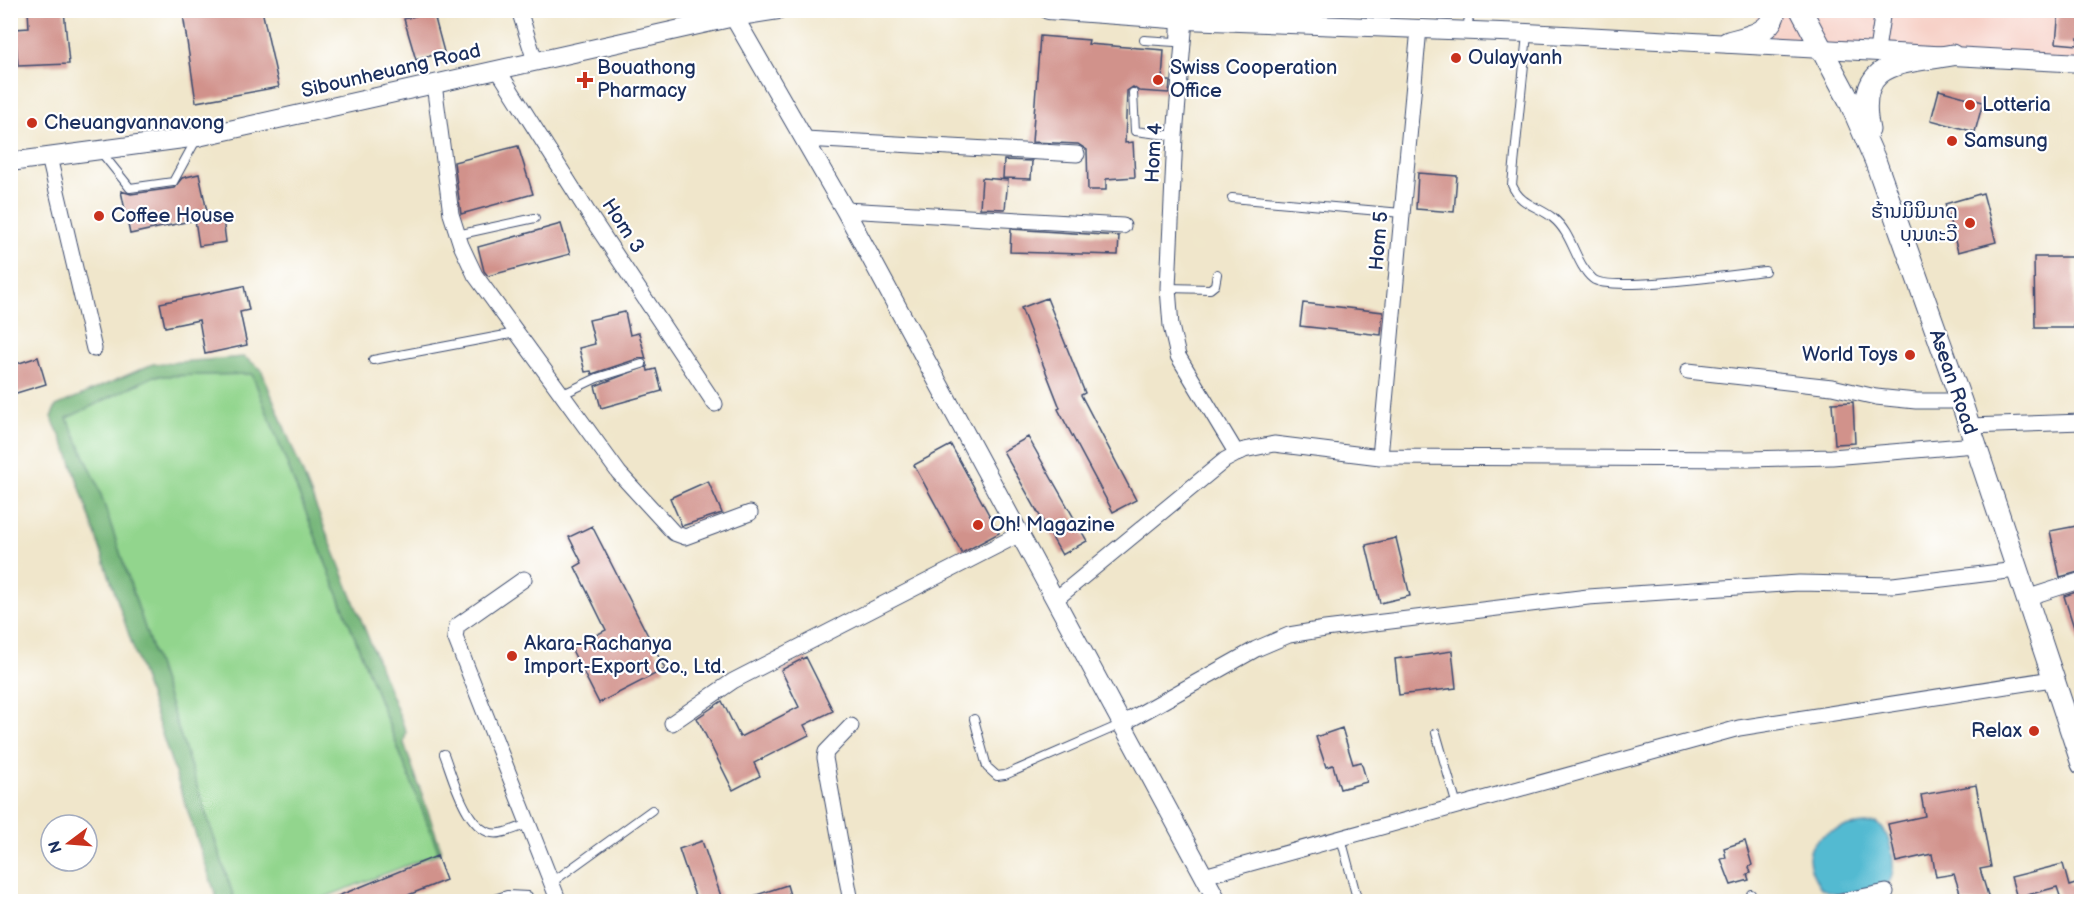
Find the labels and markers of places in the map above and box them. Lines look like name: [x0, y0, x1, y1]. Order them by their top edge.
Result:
place label: Oulayvanh: [1468, 46, 1562, 70]
marker: Oulayvanh: [1449, 51, 1463, 65]
place label: Bouathong Pharmacy: [597, 56, 696, 103]
place label: Swiss Cooperation Office: [1170, 56, 1337, 103]
marker: Bouathong Pharmacy: [578, 73, 592, 87]
marker: Swiss Cooperation Office: [1151, 73, 1165, 87]
place label: Lotteria: [1982, 93, 2051, 117]
marker: Lotteria: [1963, 98, 1977, 112]
place label: Cheuangvannavong: [44, 111, 225, 135]
marker: Cheuangvannavong: [25, 116, 39, 130]
place label: Samsung: [1964, 129, 2048, 153]
marker: Samsung: [1945, 134, 1959, 148]
place label: ຮ້ານມິນິມາດ ບຸນທະວີ: [1871, 200, 1958, 247]
place label: Coffee House: [111, 204, 235, 228]
marker: Coffee House: [92, 209, 106, 223]
marker: ຮ້ານມິນິມາດ ບຸນທະວີ: [1963, 216, 1977, 230]
place label: World Toys: [1802, 343, 1898, 367]
marker: World Toys: [1903, 348, 1917, 362]
place label: Oh! Magazine: [990, 513, 1115, 537]
marker: Oh! Magazine: [971, 518, 985, 532]
place label: Akara-Rachanya Import-Export Co., Ltd.: [524, 632, 725, 679]
marker: Akara-Rachanya Import-Export Co., Ltd.: [505, 649, 519, 663]
place label: Relax: [1971, 719, 2023, 743]
marker: Relax: [2027, 724, 2041, 738]

